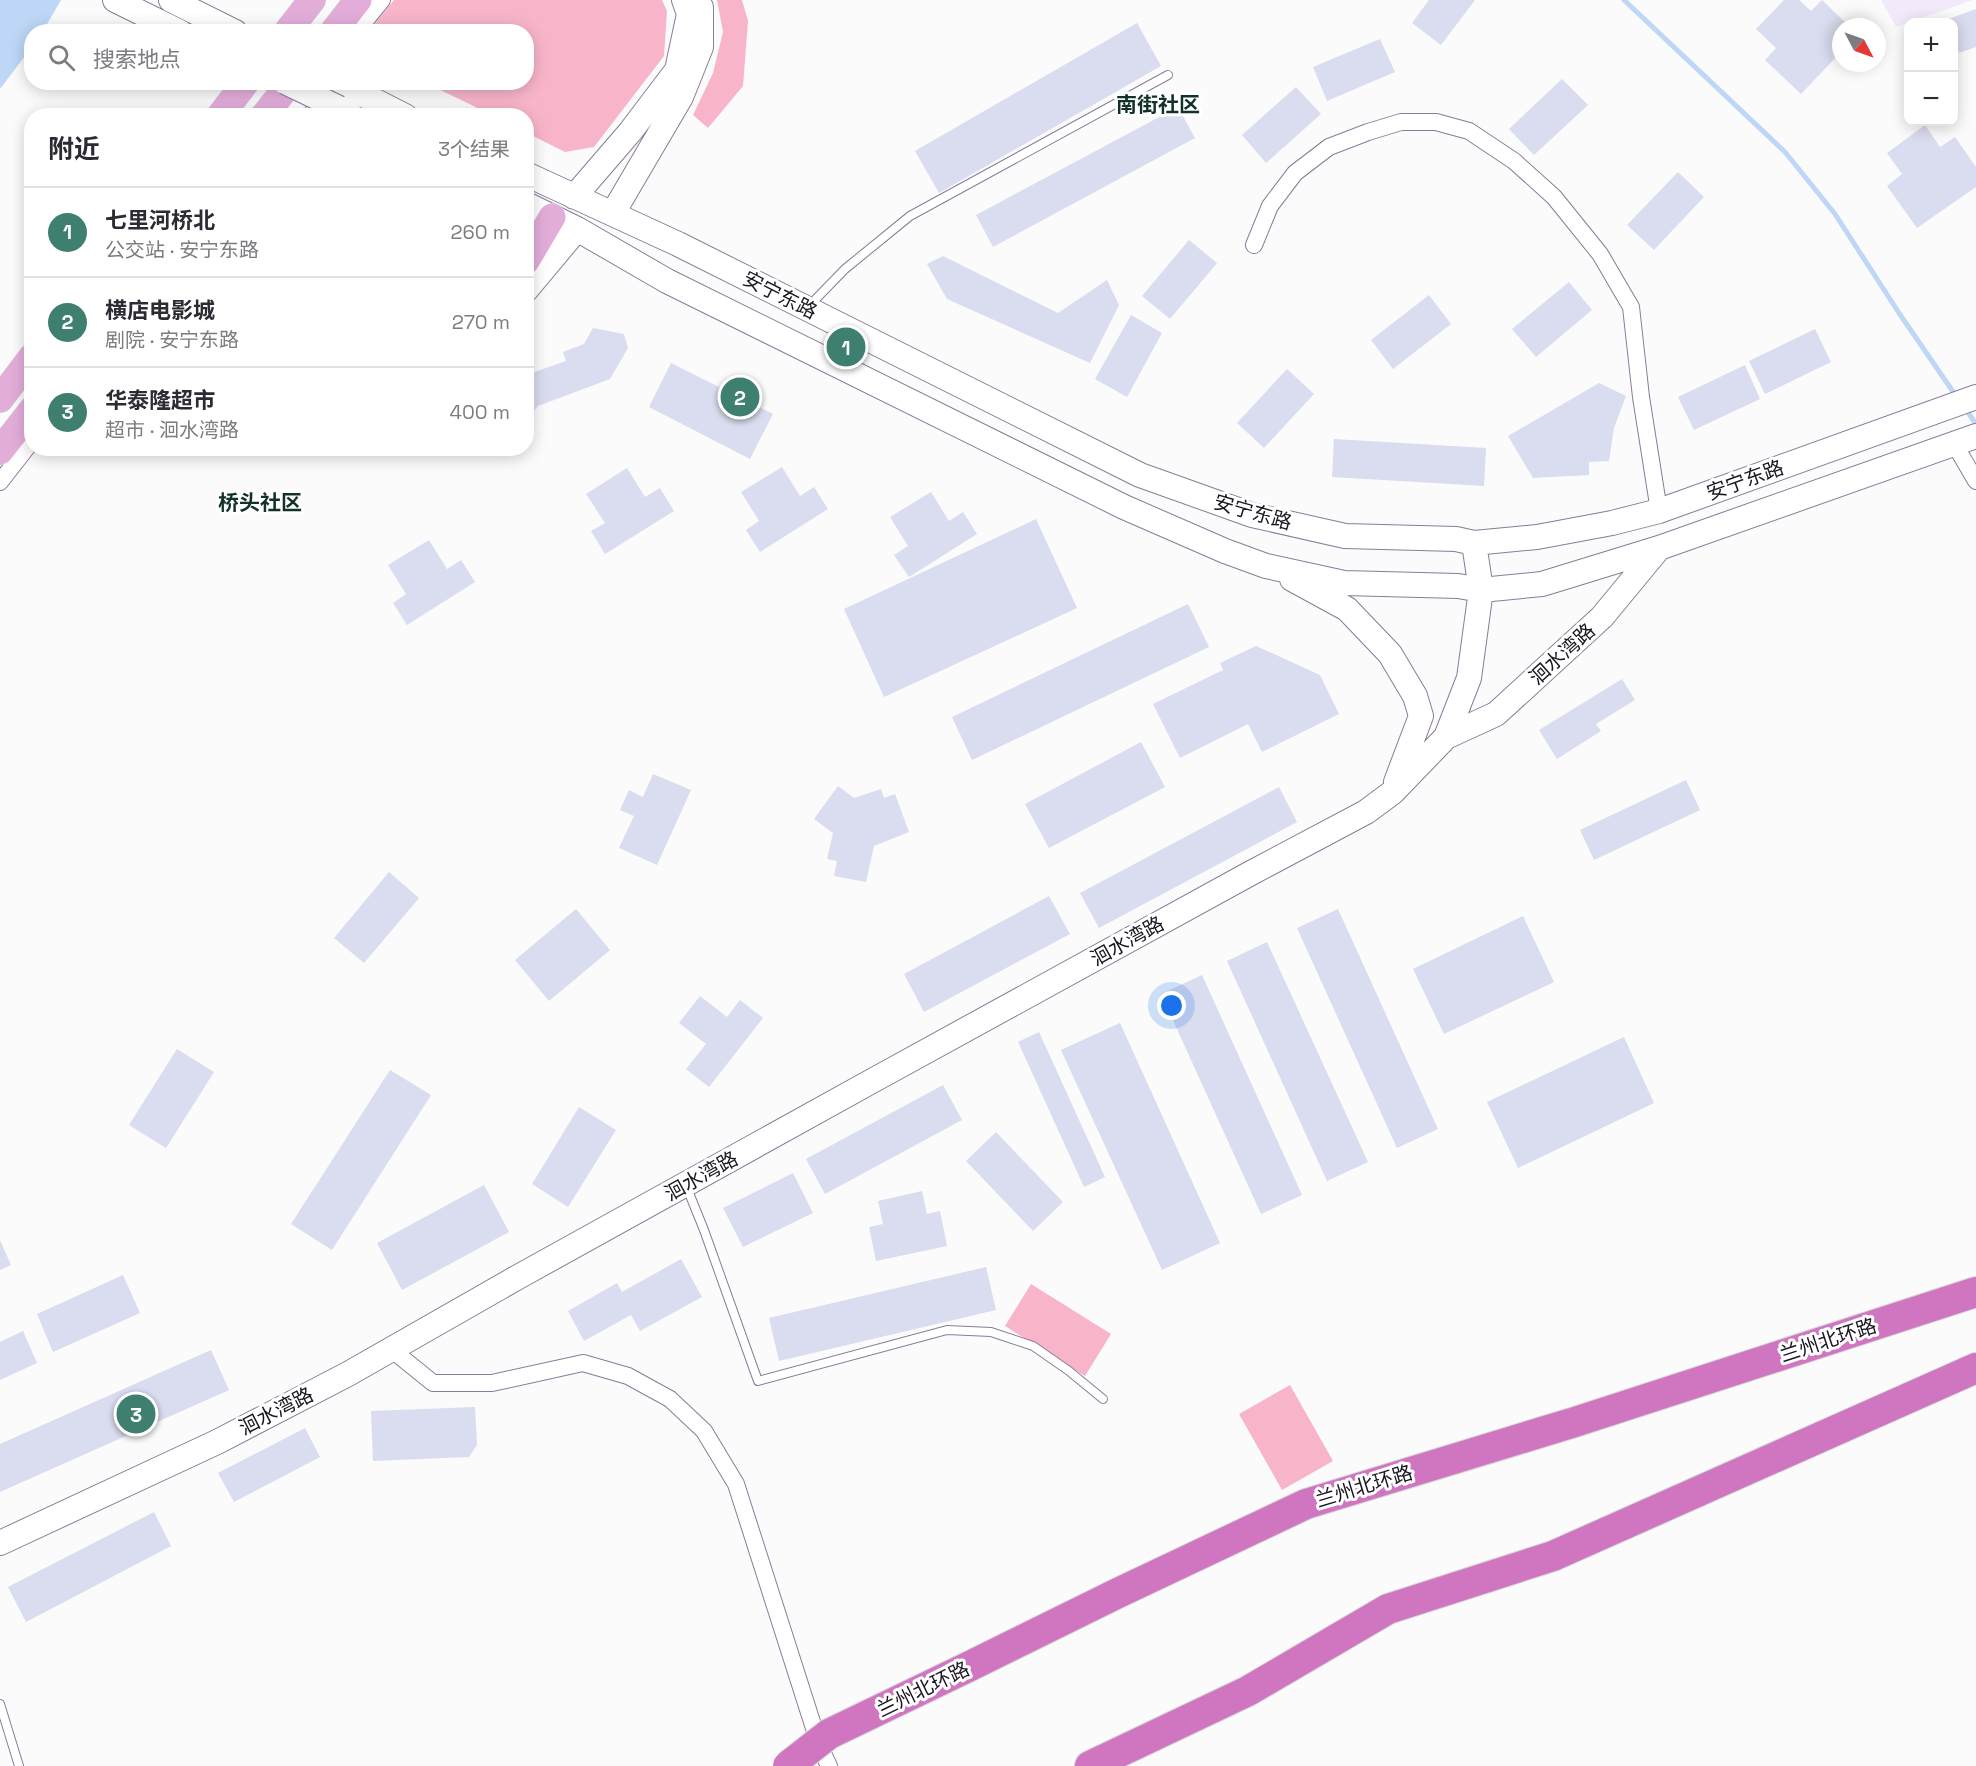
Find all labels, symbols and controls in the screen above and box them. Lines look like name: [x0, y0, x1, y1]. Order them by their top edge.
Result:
north arrow: [1832, 18, 1886, 72]
map controls: [1904, 18, 1958, 126]
button: +: [1904, 18, 1958, 72]
search box: [24, 24, 534, 90]
icon: search: [45, 41, 78, 74]
text: 搜索地点: [93, 45, 181, 73]
button: −: [1904, 72, 1958, 126]
district label: 南街社区: [1116, 91, 1200, 118]
text: 附近: [48, 132, 100, 166]
text: 3个结果: [438, 136, 510, 162]
text: 七里河桥北: [105, 206, 215, 234]
text: 1: [63, 219, 72, 245]
text: 260 m: [451, 219, 510, 245]
text: 公交站 · 安宁东路: [105, 237, 259, 263]
street label: 安宁东路: [738, 265, 822, 325]
text: 横店电影城: [105, 296, 215, 324]
text: 2: [62, 309, 73, 335]
text: 270 m: [452, 309, 510, 335]
pin: 1: [826, 324, 866, 370]
text: 剧院 · 安宁东路: [105, 327, 239, 353]
pin: 2: [720, 374, 760, 420]
text: 华泰隆超市: [105, 386, 215, 414]
text: 3: [61, 399, 74, 425]
text: 400 m: [450, 399, 510, 425]
text: 超市 · 洄水湾路: [105, 417, 239, 443]
street label: 安宁东路: [1703, 454, 1787, 506]
street label: 安宁东路: [1211, 488, 1295, 536]
district label: 桥头社区: [218, 489, 302, 516]
street label: 洄水湾路: [1524, 618, 1600, 690]
street label: 洄水湾路: [1086, 910, 1168, 972]
your location: [1157, 991, 1186, 1020]
street label: 洄水湾路: [660, 1145, 742, 1207]
street label: 兰州北环路: [1776, 1312, 1880, 1368]
street label: 洄水湾路: [234, 1381, 318, 1441]
pin: 3: [116, 1392, 156, 1436]
street label: 兰州北环路: [1312, 1459, 1416, 1513]
street label: 兰州北环路: [872, 1655, 974, 1723]

